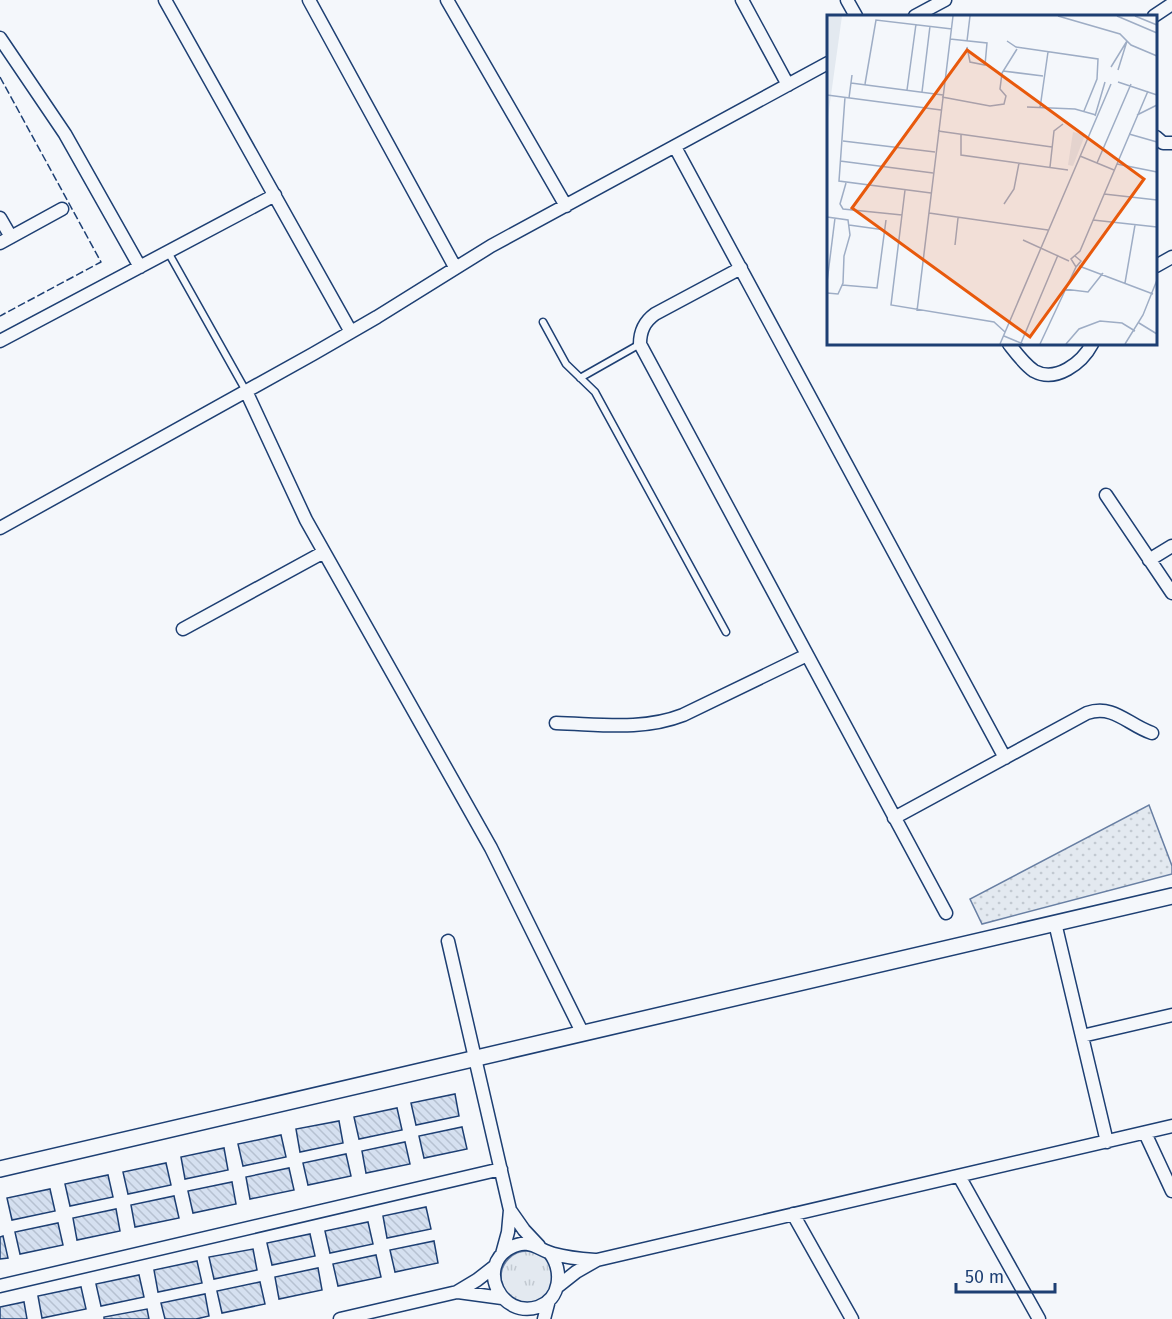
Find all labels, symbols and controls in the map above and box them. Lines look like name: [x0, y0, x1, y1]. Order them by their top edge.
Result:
inset map: [827, 15, 1157, 345]
scale bar: [956, 1256, 1055, 1294]
text: 50 m: [965, 1266, 1004, 1288]

